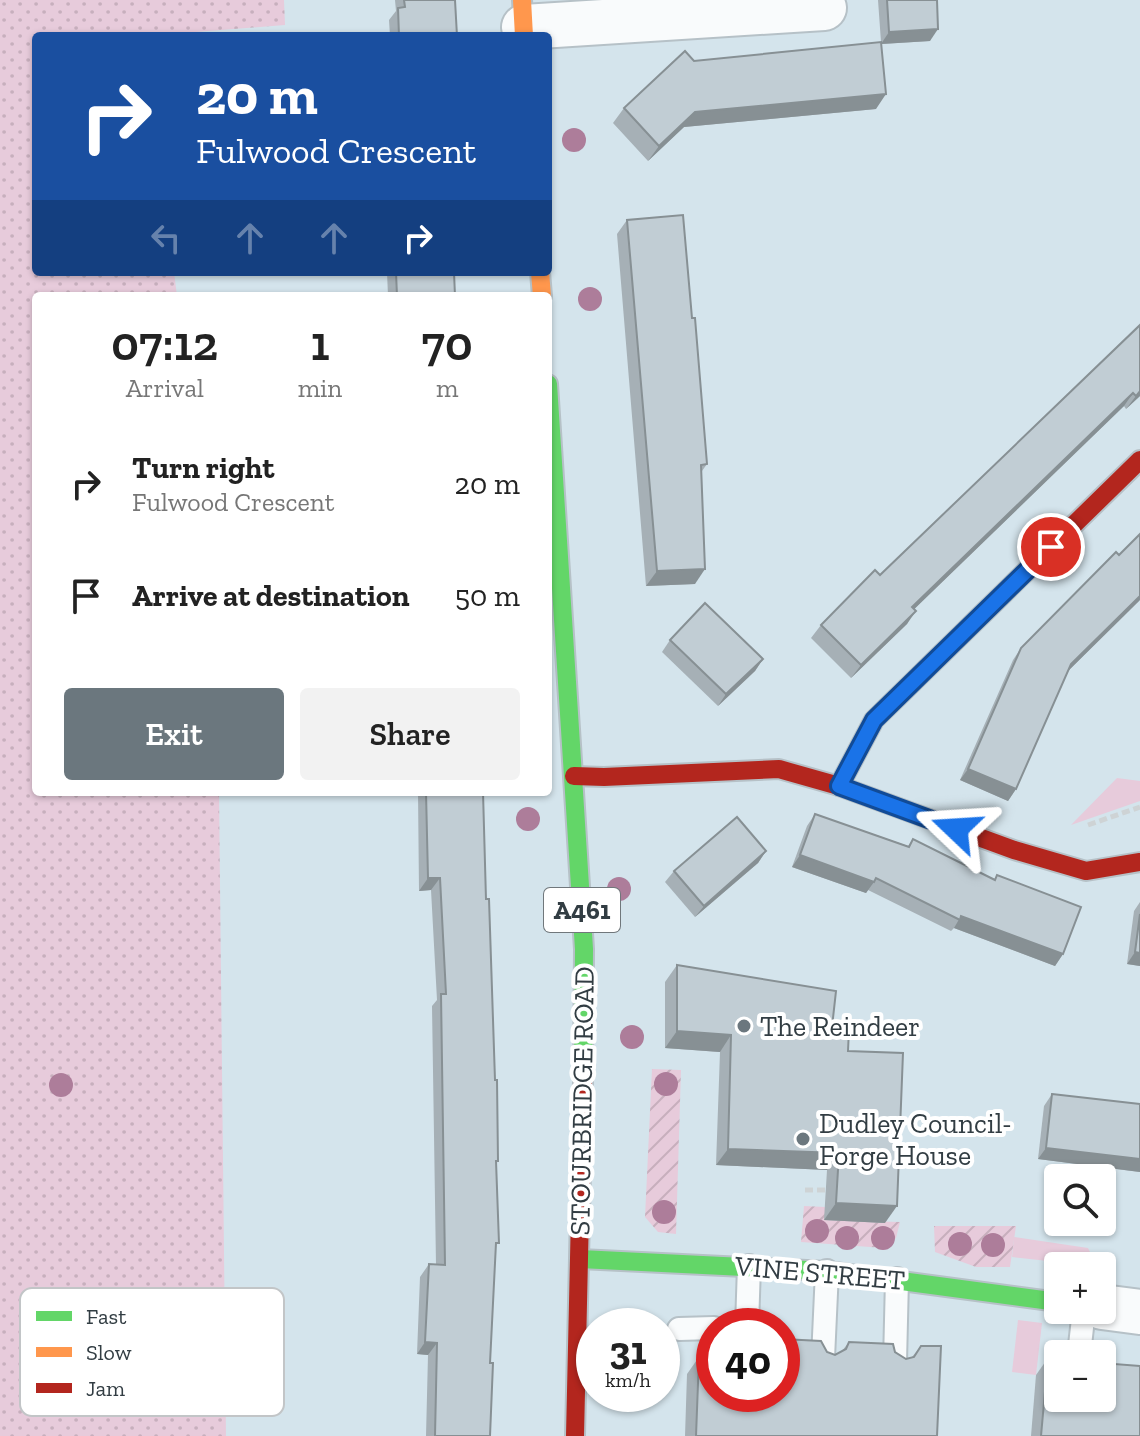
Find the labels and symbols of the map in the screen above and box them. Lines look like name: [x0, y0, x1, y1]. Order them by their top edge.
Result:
pin: [1017, 513, 1085, 581]
position arrow: [914, 787, 998, 871]
road number: A461: [544, 888, 620, 932]
street label: STOURBRIDGE ROAD: [563, 966, 601, 1236]
place label: The Reindeer: [760, 1010, 920, 1043]
marker: The Reindeer: [735, 1017, 753, 1035]
place label: Dudley Council- Forge House: [819, 1107, 1012, 1172]
marker: Dudley Council- Forge House: [794, 1130, 812, 1148]
street label: VINE STREET: [733, 1249, 906, 1297]
legend: [20, 1288, 284, 1416]
text: Fast: [86, 1303, 127, 1330]
speed limit sign: 40: [696, 1308, 800, 1412]
text: Slow: [86, 1339, 132, 1366]
text: Jam: [86, 1375, 125, 1402]

